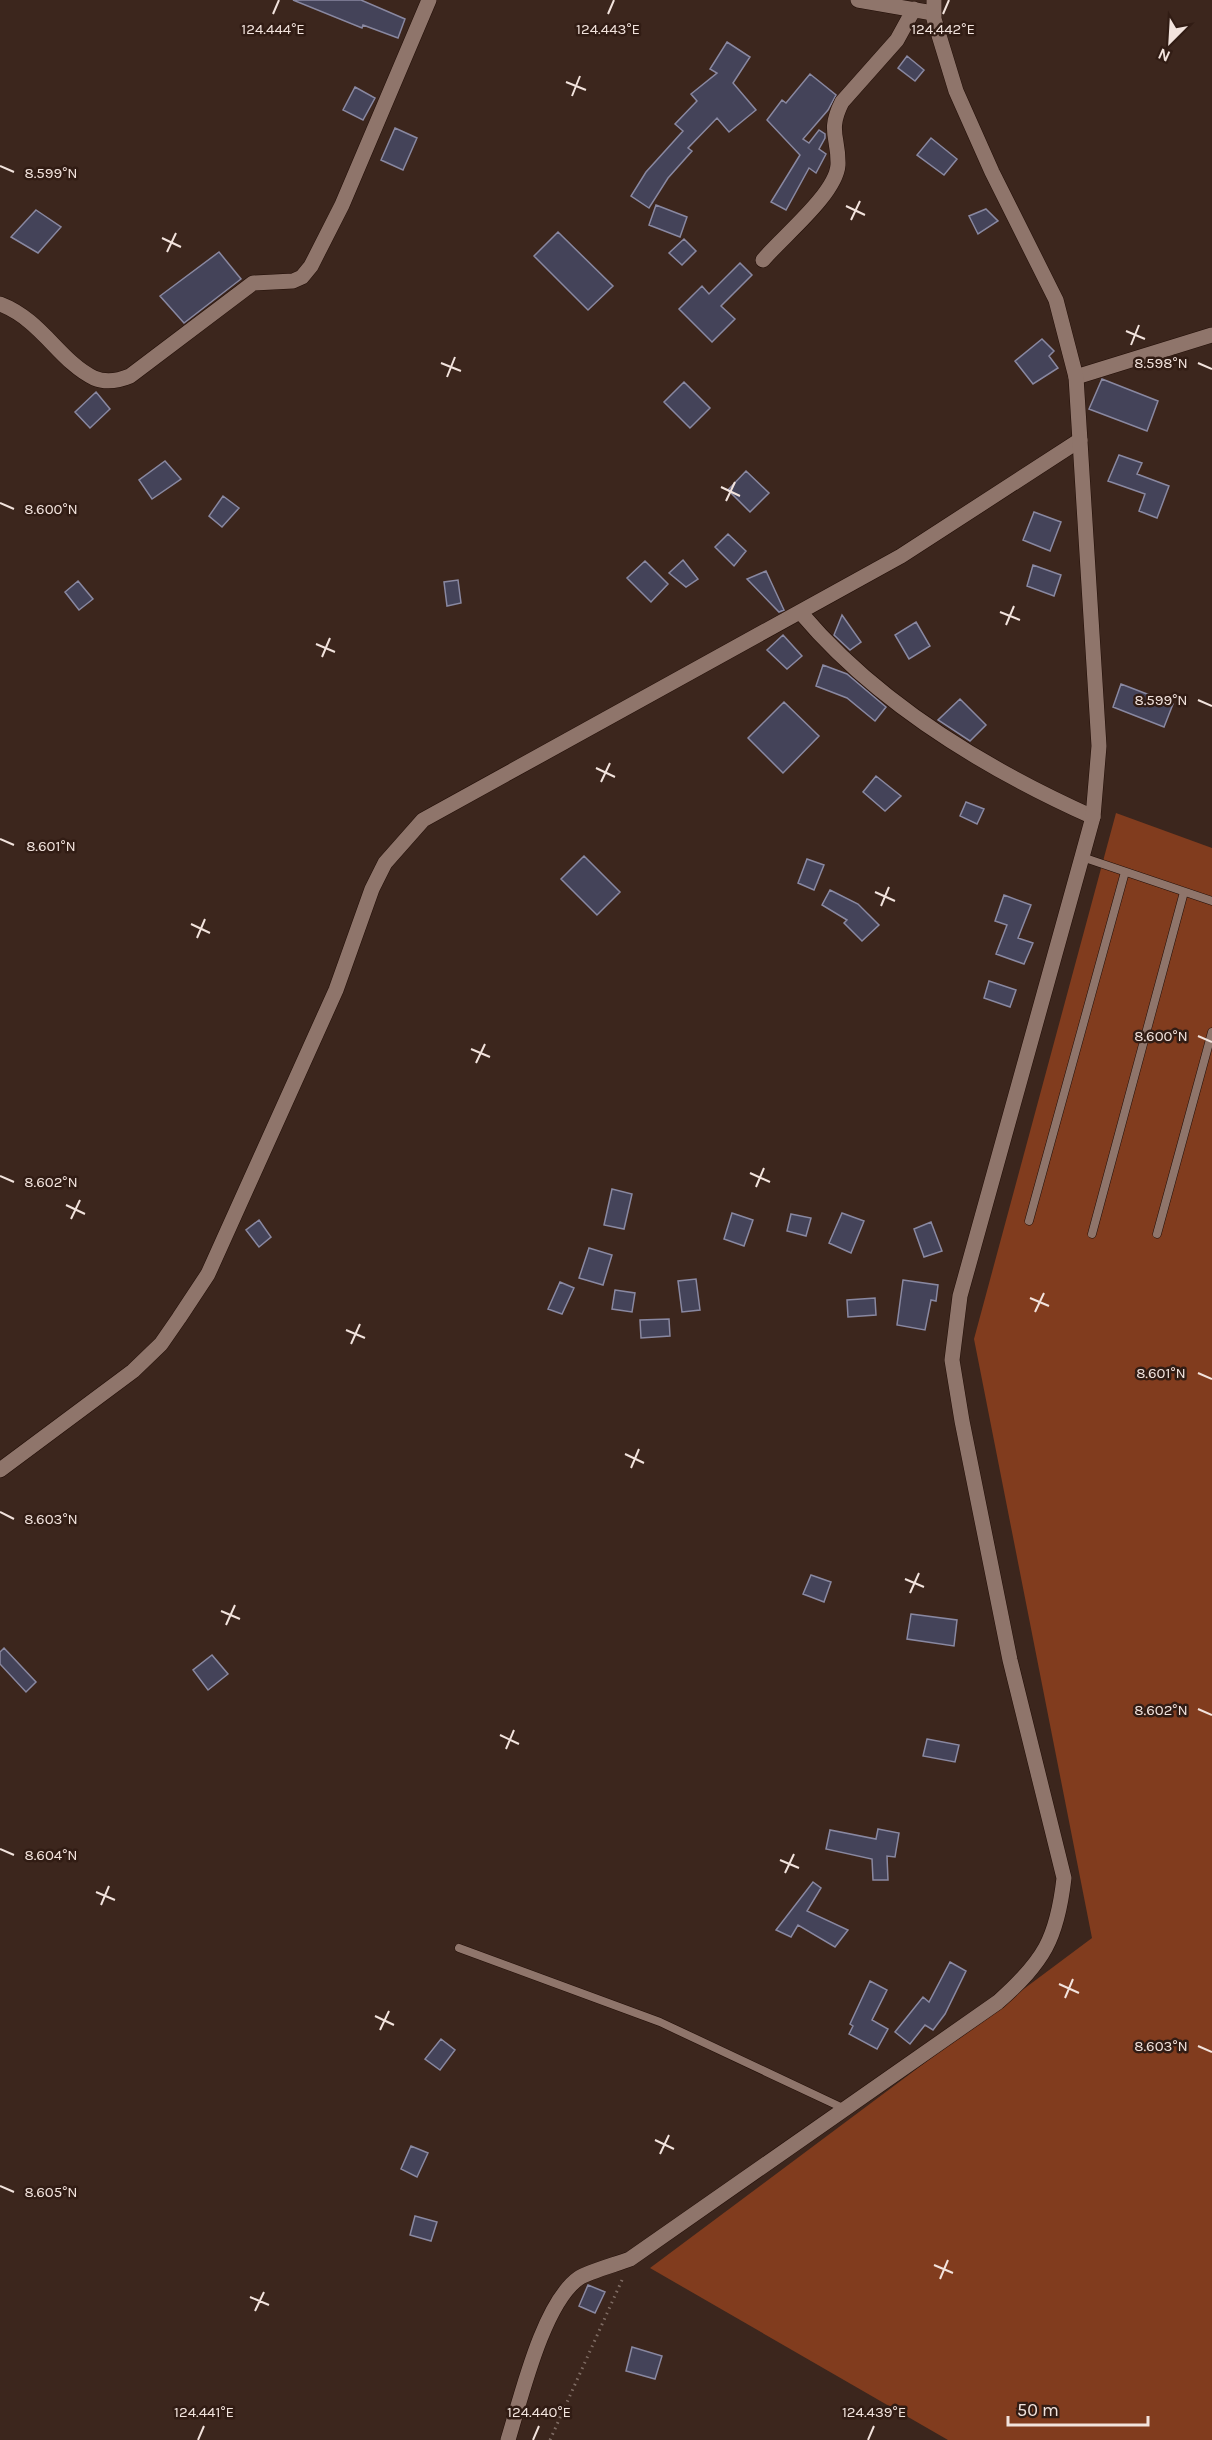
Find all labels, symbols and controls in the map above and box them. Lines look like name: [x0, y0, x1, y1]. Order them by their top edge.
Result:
north arrow: [1140, 12, 1200, 72]
text: 124.444°E: [241, 20, 305, 38]
text: 124.443°E: [576, 20, 640, 38]
text: 124.442°E: [911, 20, 975, 38]
text: N: [1155, 44, 1173, 66]
text: 8.599°N: [24, 164, 78, 182]
text: 8.598°N: [1134, 354, 1188, 372]
text: 8.600°N: [24, 500, 78, 518]
text: 8.599°N: [1134, 691, 1188, 709]
text: 8.601°N: [26, 837, 76, 855]
text: 8.600°N: [1134, 1027, 1188, 1045]
text: 8.602°N: [24, 1173, 78, 1191]
text: 8.601°N: [1136, 1364, 1186, 1382]
text: 8.603°N: [24, 1510, 78, 1528]
text: 8.602°N: [1134, 1701, 1188, 1719]
text: 8.604°N: [24, 1846, 78, 1864]
text: 8.603°N: [1134, 2037, 1188, 2055]
text: 8.605°N: [24, 2183, 78, 2201]
scale bar: [1008, 2389, 1148, 2427]
text: 50 m: [1017, 2399, 1059, 2421]
text: 124.441°E: [174, 2403, 234, 2421]
text: 124.440°E: [507, 2403, 571, 2421]
text: 124.439°E: [842, 2403, 906, 2421]

